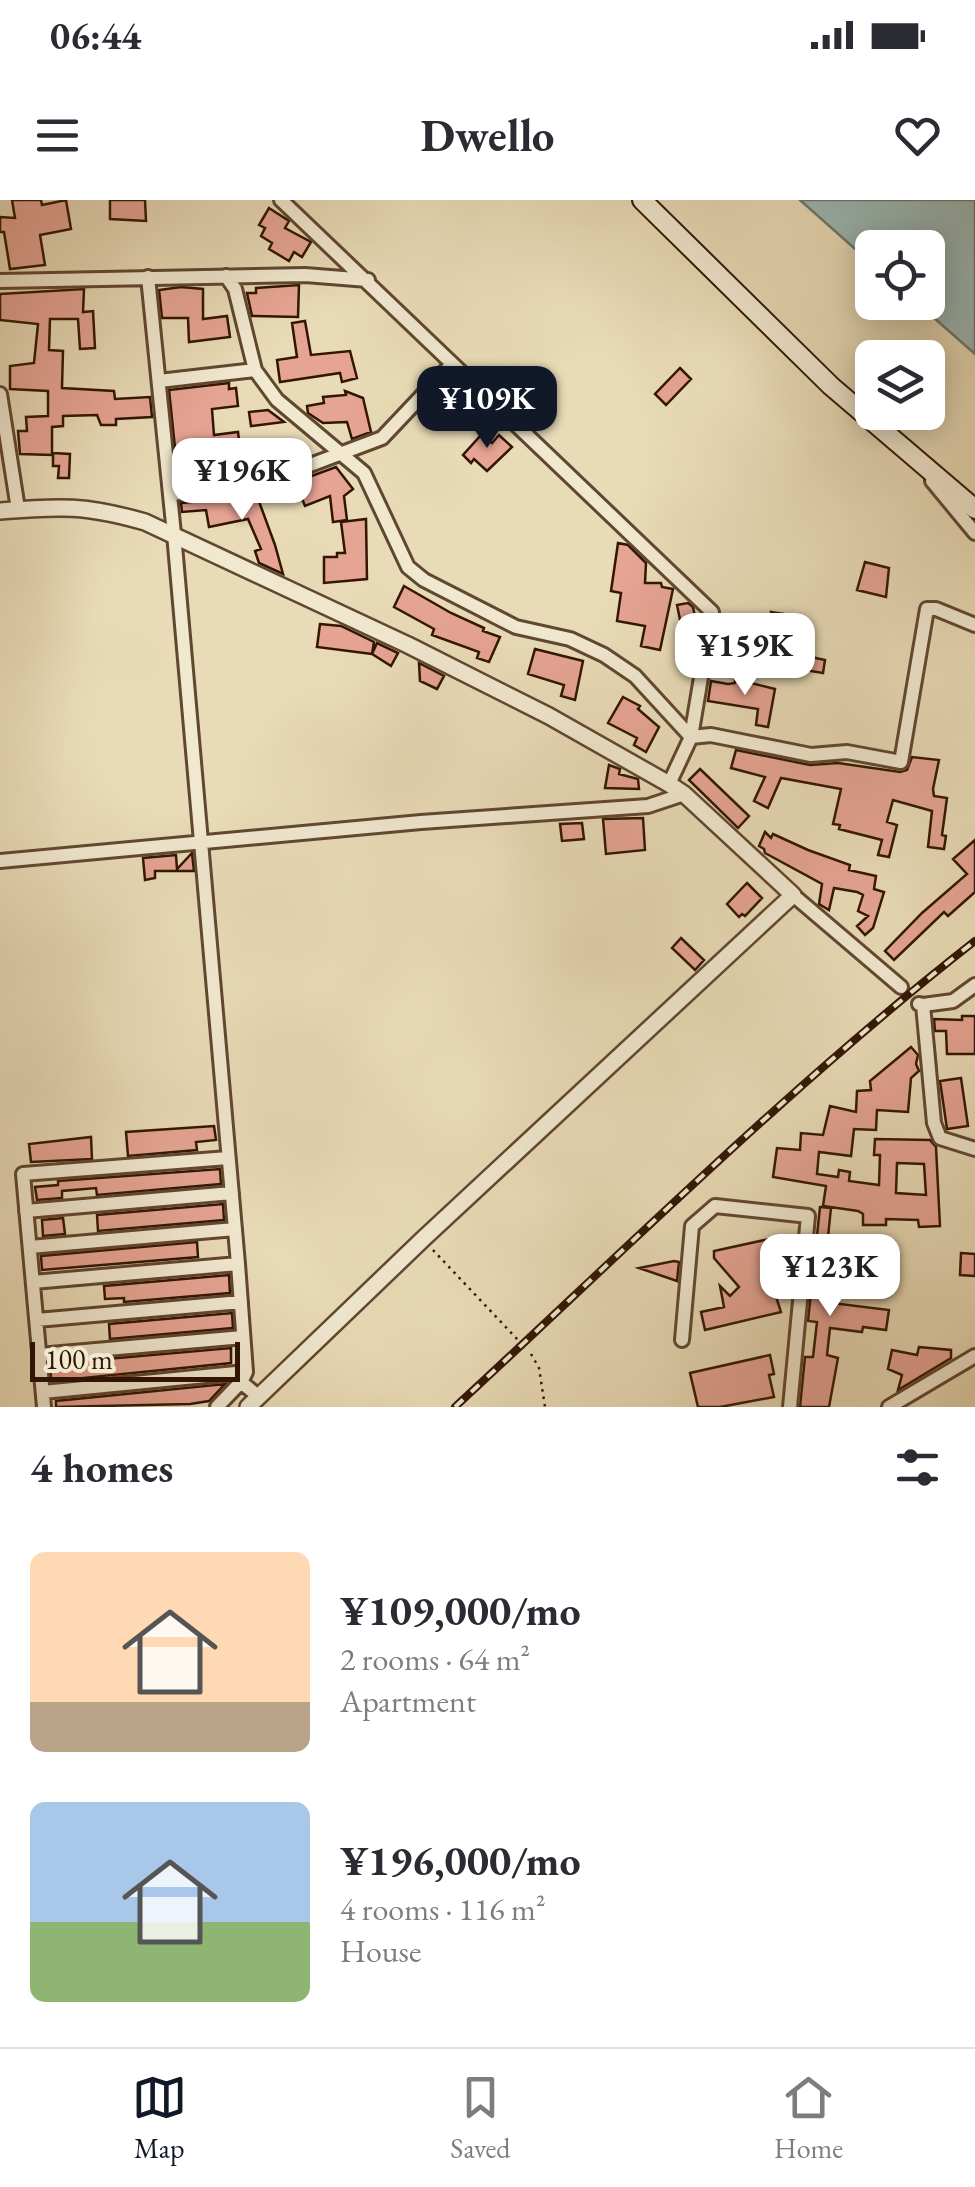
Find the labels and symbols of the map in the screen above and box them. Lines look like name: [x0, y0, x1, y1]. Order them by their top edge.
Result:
pin: ¥109K: [417, 366, 557, 451]
pin: ¥196K: [172, 438, 312, 523]
pin: ¥159K: [675, 613, 815, 698]
pin: ¥123K: [760, 1234, 900, 1319]
scale bar: [30, 1337, 240, 1382]

